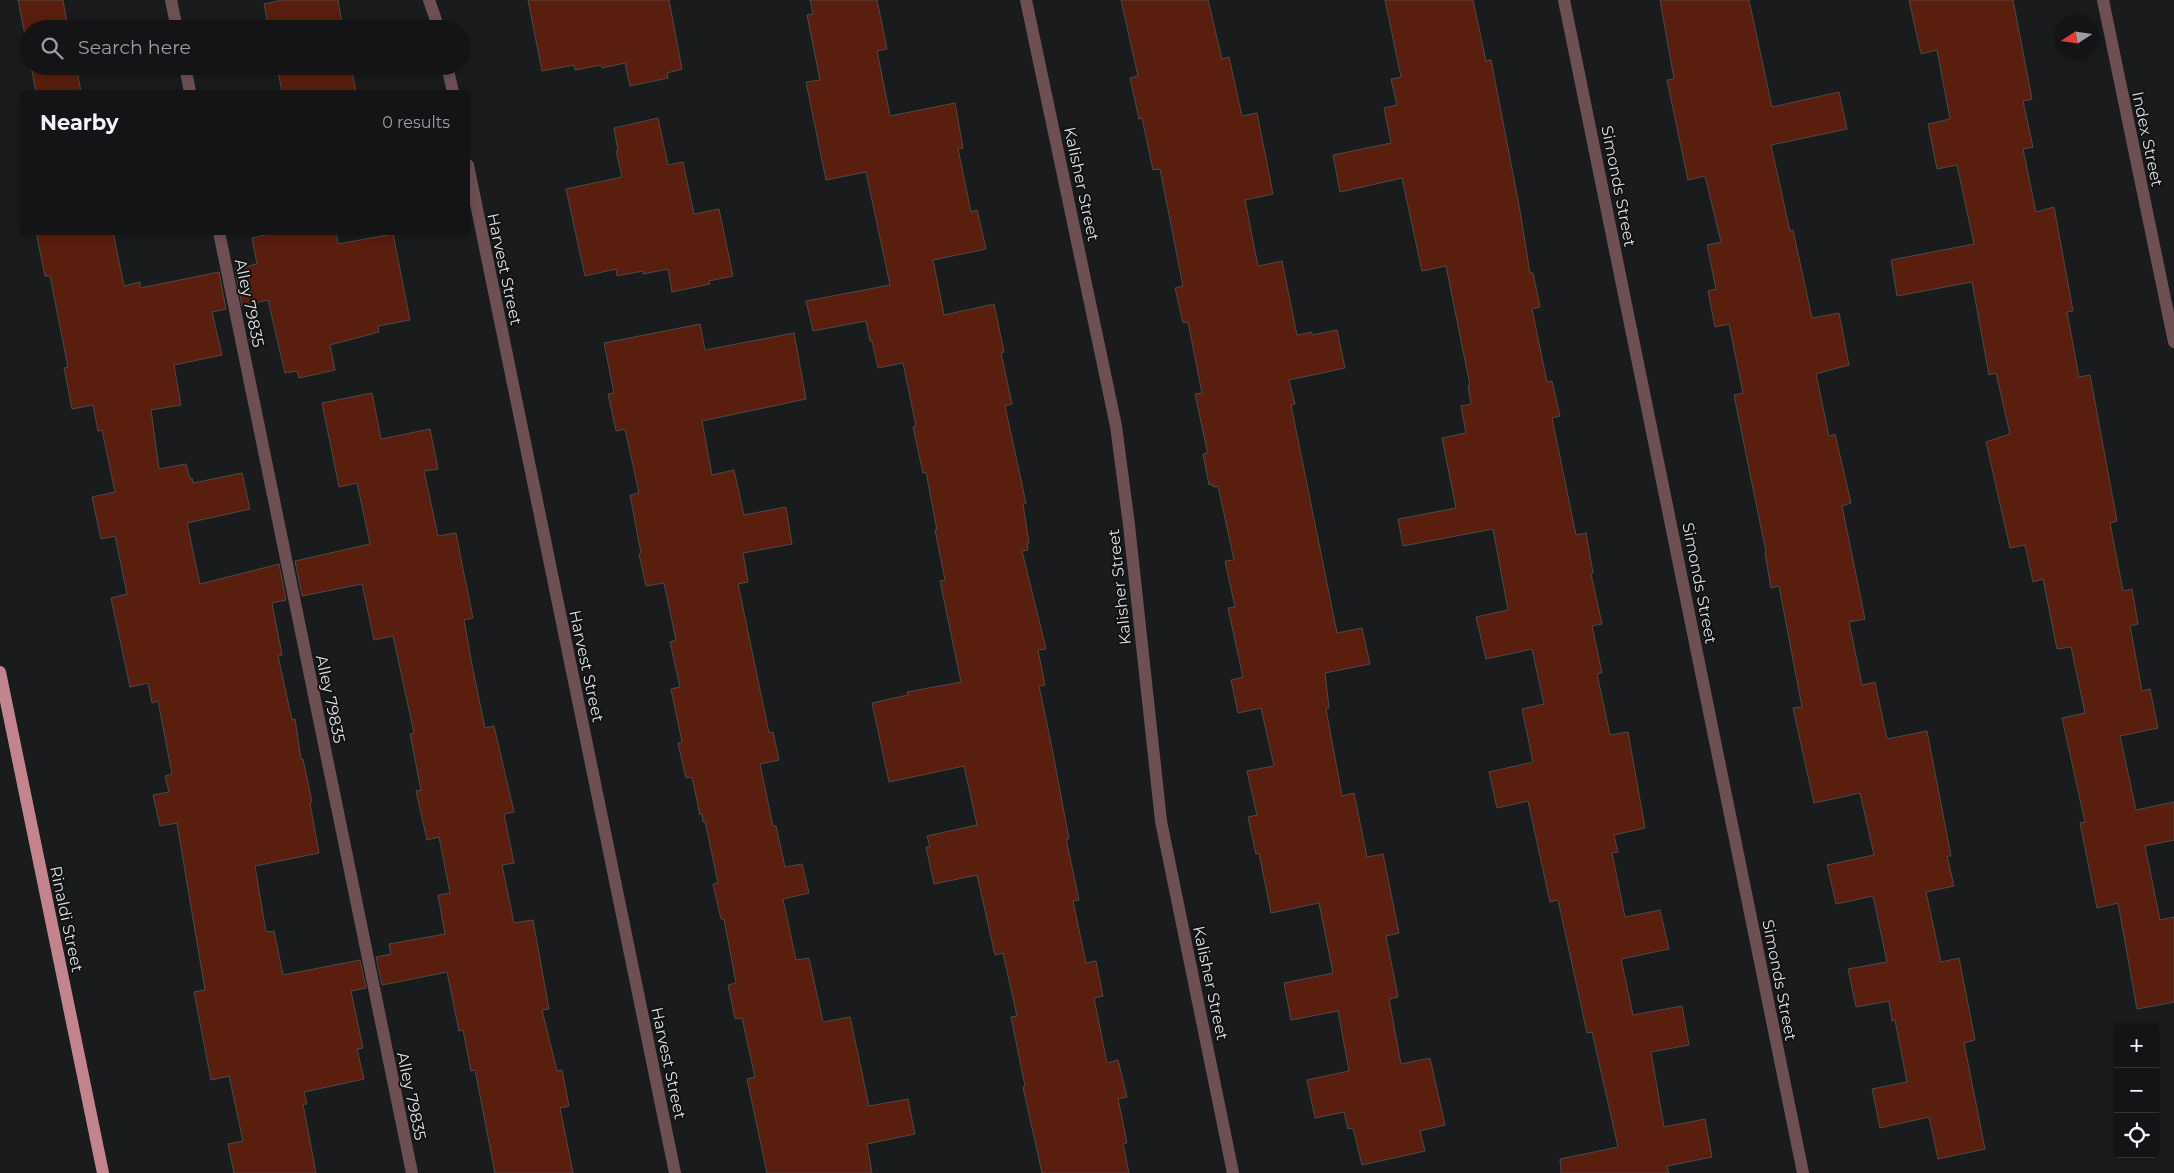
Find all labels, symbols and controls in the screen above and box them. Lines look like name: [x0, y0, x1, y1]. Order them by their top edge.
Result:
north arrow: [2054, 15, 2099, 60]
search box: [20, 20, 470, 75]
icon: search: [38, 34, 66, 62]
text: Search here: [78, 36, 191, 59]
street label: Index Street: [2128, 90, 2167, 189]
text: Nearby: [40, 110, 119, 135]
text: 0 results: [382, 113, 450, 132]
street label: Simonds Street: [1597, 124, 1640, 249]
street label: Kalisher Street: [1060, 125, 1103, 244]
street label: Harvest Street: [483, 211, 526, 327]
street label: Alley 79835: [231, 257, 268, 349]
street label: Simonds Street: [1678, 521, 1721, 646]
street label: Kalisher Street: [1104, 528, 1135, 646]
street label: Harvest Street: [565, 608, 608, 724]
street label: Alley 79835: [312, 653, 349, 745]
street label: Rinaldi Street: [46, 864, 87, 974]
street label: Simonds Street: [1758, 918, 1801, 1043]
street label: Kalisher Street: [1189, 924, 1232, 1043]
street label: Harvest Street: [647, 1005, 690, 1121]
map controls: [2114, 1023, 2159, 1158]
button: +: [2114, 1023, 2159, 1068]
street label: Alley 79835: [393, 1050, 430, 1142]
button: −: [2114, 1068, 2159, 1113]
button: locate: [2114, 1113, 2159, 1158]

